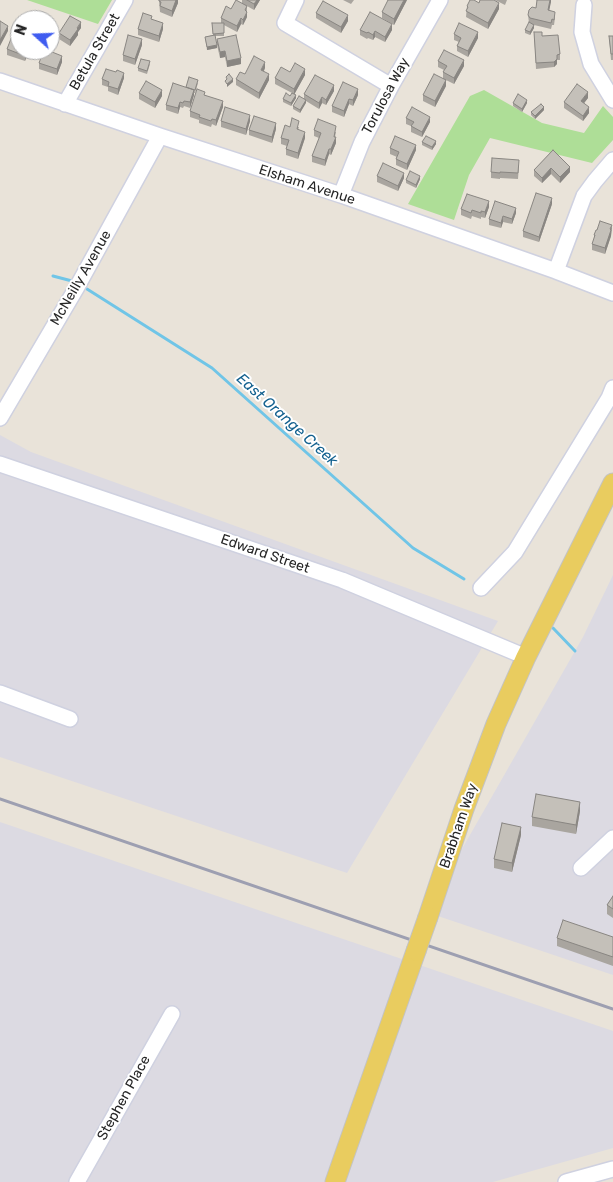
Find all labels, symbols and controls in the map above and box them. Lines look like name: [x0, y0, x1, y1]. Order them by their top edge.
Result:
north arrow: [10, 10, 60, 60]
street label: Betula Street: [66, 11, 124, 93]
text: N: [12, 22, 31, 38]
street label: Torulosa Way: [359, 55, 413, 137]
street label: Elsham Avenue: [257, 162, 357, 208]
street label: McNeilly Avenue: [47, 228, 115, 328]
water label: East Orange Creek: [233, 370, 341, 470]
street label: Edward Street: [218, 531, 312, 577]
street label: Brabham Way: [437, 781, 481, 871]
street label: Stephen Place: [94, 1053, 154, 1143]

